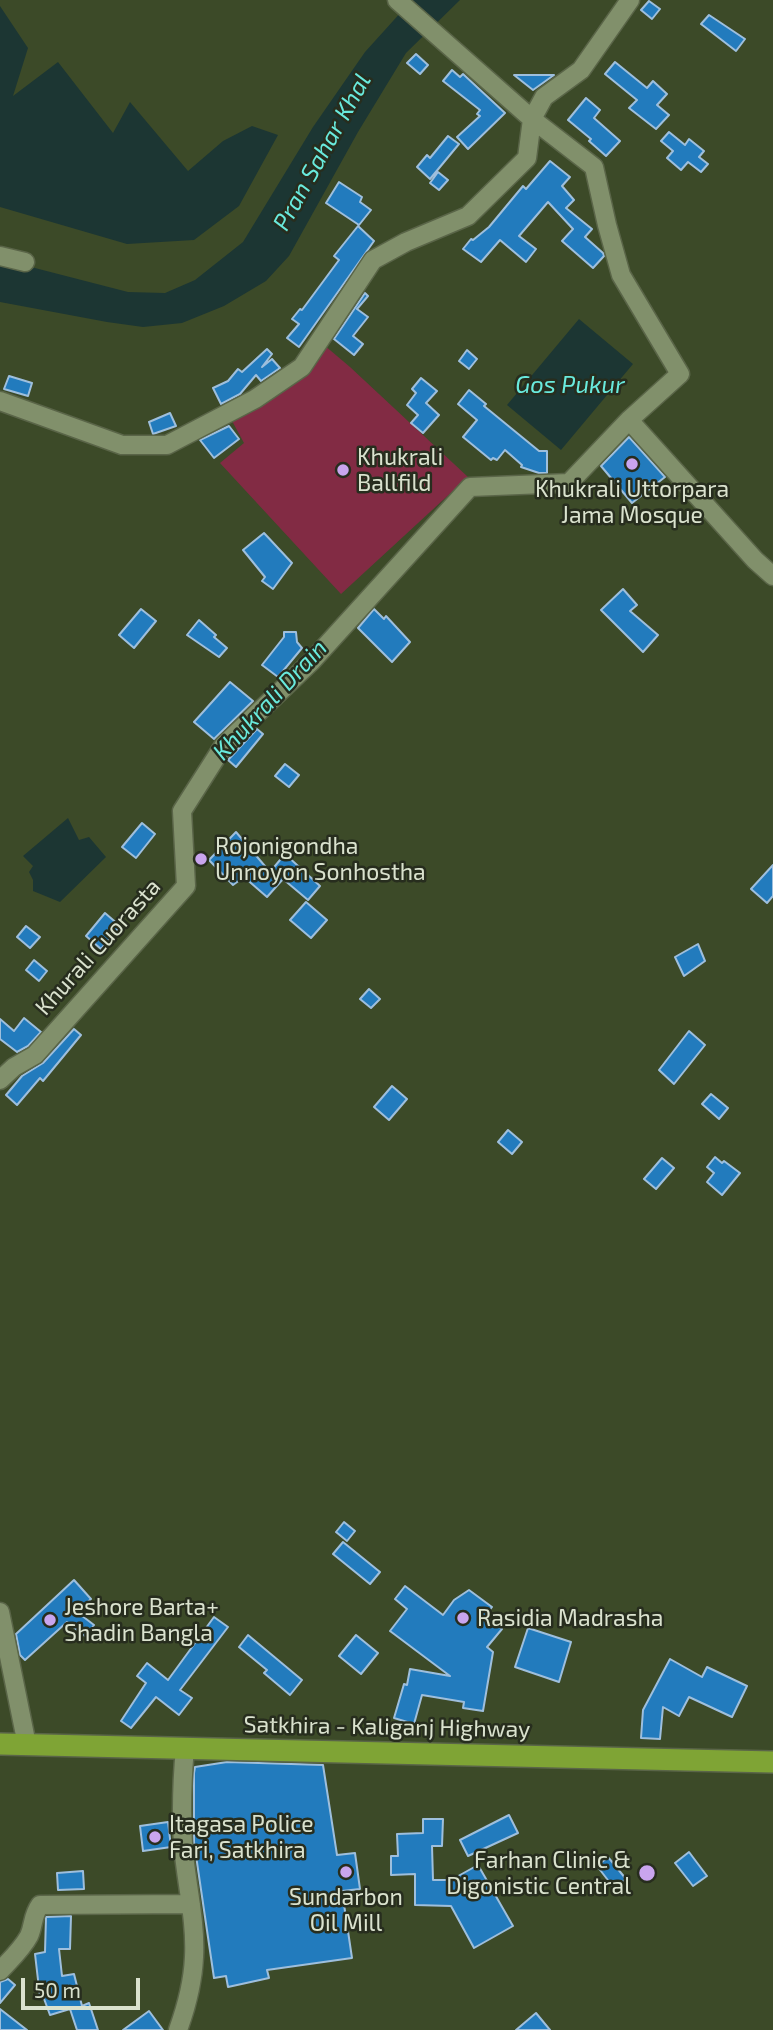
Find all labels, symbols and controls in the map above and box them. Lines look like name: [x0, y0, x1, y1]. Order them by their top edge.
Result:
water label: Pran Sahar Khal: [267, 68, 377, 236]
water label: Gos Pukur: [515, 371, 625, 399]
place label: Khukrali Ballfild: [357, 443, 443, 497]
marker: Khukrali Uttorpara Jama Mosque: [624, 456, 640, 472]
marker: Khukrali Ballfild: [335, 462, 351, 478]
place label: Khukrali Uttorpara Jama Mosque: [535, 475, 729, 529]
water label: Khukrali Drain: [207, 634, 333, 766]
place label: Rojonigondha Unnoyon Sonhostha: [215, 832, 426, 886]
marker: Rojonigondha Unnoyon Sonhostha: [193, 851, 209, 867]
street label: Khurali Cuorasta: [30, 873, 166, 1021]
place label: Jeshore Barta+ Shadin Bangla: [64, 1593, 219, 1647]
place label: Rasidia Madrasha: [477, 1604, 663, 1632]
marker: Rasidia Madrasha: [455, 1610, 471, 1626]
marker: Jeshore Barta+ Shadin Bangla: [42, 1612, 58, 1628]
street label: Satkhira - Kaliganj Highway: [243, 1711, 531, 1743]
place label: Itagasa Police Fari, Satkhira: [169, 1810, 314, 1864]
marker: Itagasa Police Fari, Satkhira: [147, 1829, 163, 1845]
place label: Farhan Clinic & Digonistic Central: [446, 1846, 631, 1900]
marker: Farhan Clinic & Digonistic Central: [637, 1863, 657, 1883]
marker: Sundarbon Oil Mill: [338, 1864, 354, 1880]
place label: Sundarbon Oil Mill: [289, 1883, 403, 1937]
scale bar: [24, 1964, 144, 2008]
text: 50 m: [34, 1977, 81, 2002]

